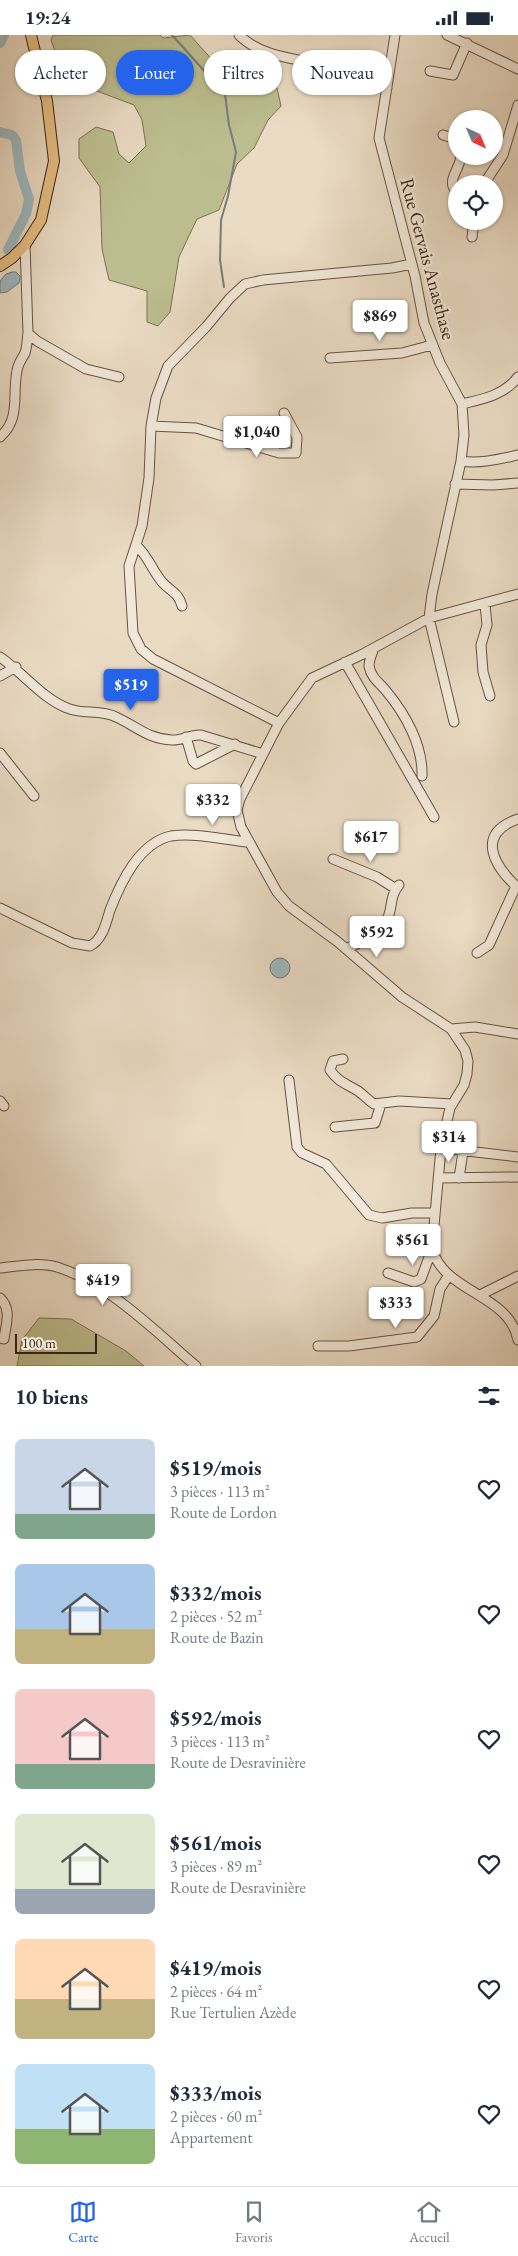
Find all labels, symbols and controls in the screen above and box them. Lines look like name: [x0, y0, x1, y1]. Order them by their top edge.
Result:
text: 19:24: [25, 5, 71, 30]
chip: Acheter: [15, 50, 106, 95]
chip: Louer: [116, 50, 194, 95]
chip: Filtres: [204, 50, 282, 95]
chip: Nouveau: [292, 50, 392, 95]
north arrow: [448, 110, 502, 165]
map controls: [448, 110, 503, 230]
street label: Rue Gervais Anasthase: [394, 175, 462, 343]
button: locate: [448, 175, 503, 230]
pin: $869: [350, 299, 410, 342]
text: $869: [364, 305, 396, 326]
pin: $1,040: [216, 415, 298, 458]
text: $1,040: [234, 421, 280, 442]
pin: $519: [101, 669, 161, 711]
text: $519: [115, 674, 147, 695]
pin: $332: [183, 783, 243, 826]
text: $332: [197, 789, 229, 810]
pin: $617: [341, 821, 401, 863]
text: $617: [355, 826, 387, 847]
pin: $592: [347, 915, 407, 958]
text: $592: [361, 921, 393, 942]
pin: $314: [419, 1121, 479, 1163]
text: $314: [433, 1126, 465, 1147]
pin: $561: [383, 1223, 443, 1266]
text: $561: [397, 1229, 429, 1250]
pin: $419: [73, 1263, 133, 1306]
text: $419: [87, 1269, 119, 1290]
pin: $333: [366, 1287, 426, 1329]
text: $333: [380, 1292, 412, 1313]
scale bar: [15, 1331, 98, 1354]
text: 100 m: [22, 1334, 56, 1352]
icon: filters: [475, 1382, 503, 1410]
text: 10 biens: [15, 1383, 88, 1410]
text: $519/mois: [170, 1454, 262, 1481]
icon: home: [55, 1459, 115, 1519]
icon: heart: [475, 1475, 503, 1503]
text: 3 pièces · 113 m²: [170, 1481, 270, 1502]
text: Route de Lordon: [170, 1502, 277, 1523]
text: $332/mois: [170, 1579, 262, 1606]
icon: home: [55, 1584, 115, 1644]
icon: heart: [475, 1600, 503, 1628]
text: 2 pièces · 52 m²: [170, 1606, 262, 1627]
text: Route de Bazin: [170, 1627, 264, 1648]
text: $592/mois: [170, 1704, 262, 1731]
icon: home: [55, 1709, 115, 1769]
icon: heart: [475, 1725, 503, 1753]
text: 3 pièces · 113 m²: [170, 1731, 270, 1752]
text: Route de Desravinière: [170, 1752, 306, 1773]
text: $561/mois: [170, 1829, 262, 1856]
icon: home: [55, 1834, 115, 1894]
icon: heart: [475, 1850, 503, 1878]
text: 3 pièces · 89 m²: [170, 1856, 262, 1877]
text: Route de Desravinière: [170, 1877, 306, 1898]
text: $419/mois: [170, 1954, 262, 1981]
icon: home: [55, 1959, 115, 2019]
icon: heart: [475, 1975, 503, 2003]
text: 2 pièces · 64 m²: [170, 1981, 262, 2002]
text: Rue Tertulien Azède: [170, 2002, 296, 2023]
text: $333/mois: [170, 2079, 262, 2106]
icon: home: [55, 2084, 115, 2144]
icon: heart: [475, 2100, 503, 2128]
text: 2 pièces · 60 m²: [170, 2106, 262, 2127]
text: Appartement: [170, 2127, 253, 2148]
tab: Carte: [68, 2198, 98, 2246]
tab: Favoris: [235, 2198, 273, 2246]
tab: Accueil: [409, 2198, 450, 2246]

